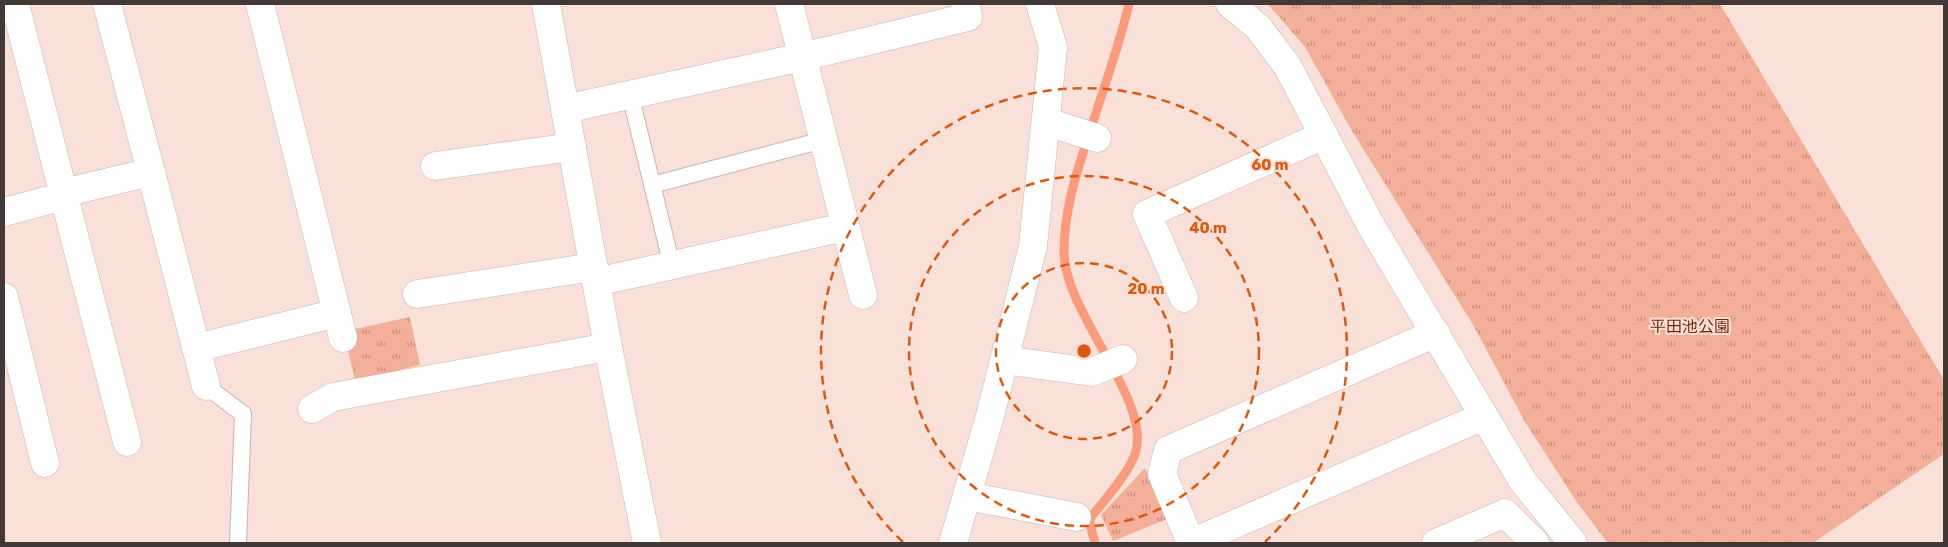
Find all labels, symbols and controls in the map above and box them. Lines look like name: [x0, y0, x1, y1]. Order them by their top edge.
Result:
text: 60 m: [1252, 156, 1288, 174]
text: 40 m: [1189, 219, 1227, 237]
text: 20 m: [1128, 280, 1164, 298]
park label: 平田池公園: [1650, 317, 1730, 336]
centre of rings: [1075, 342, 1093, 360]

